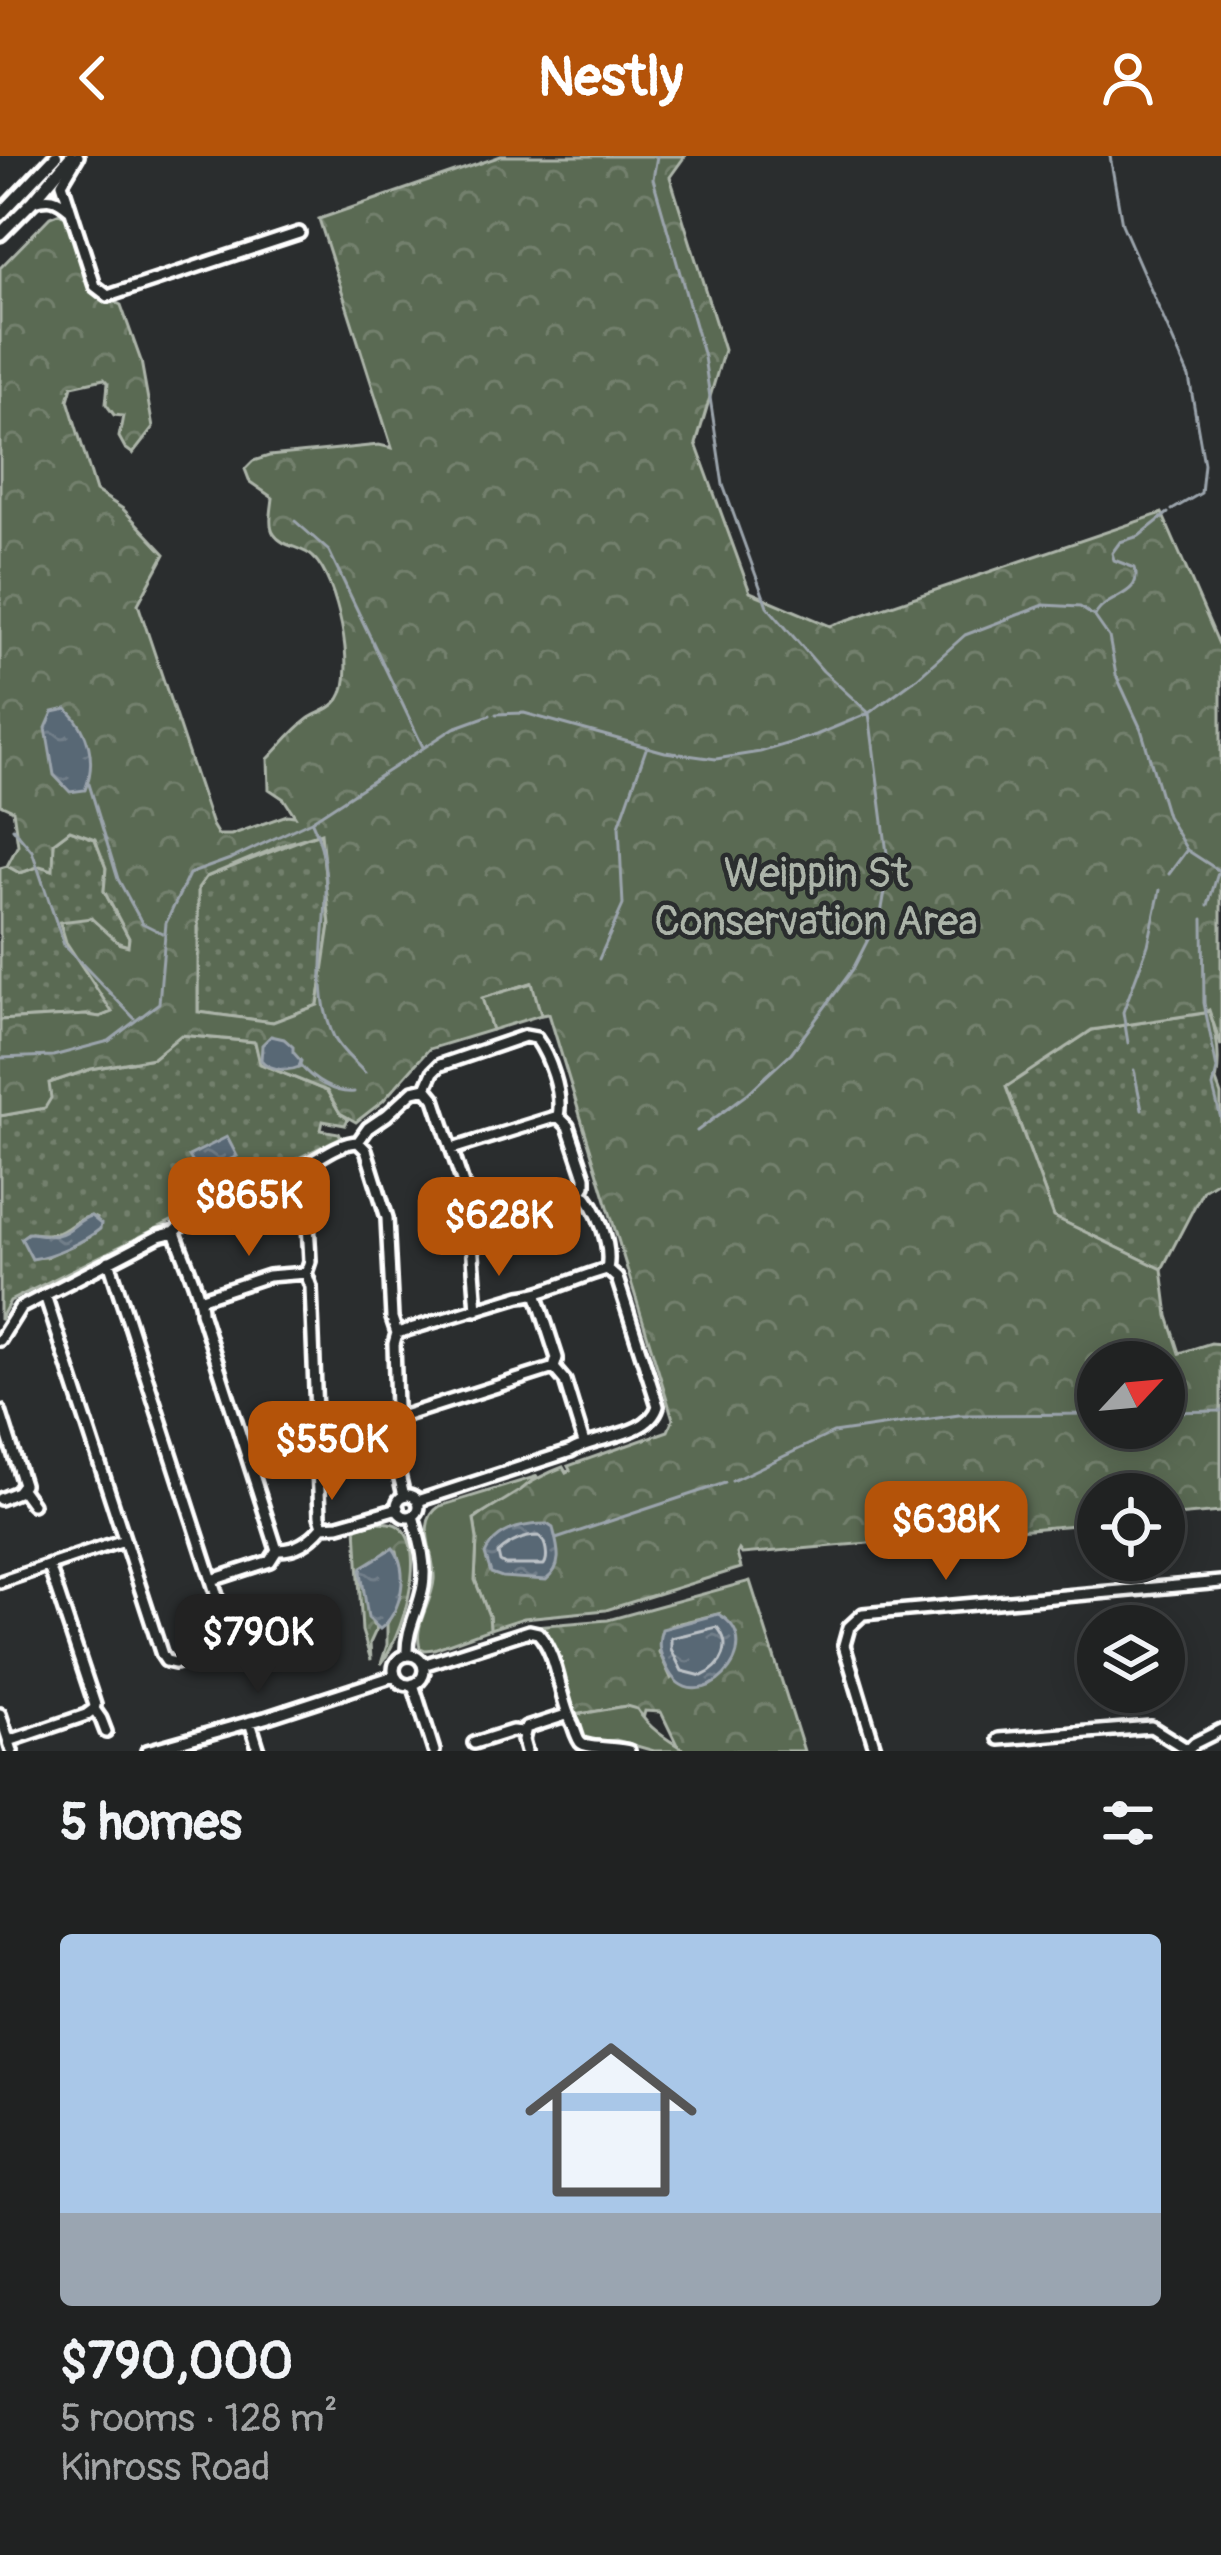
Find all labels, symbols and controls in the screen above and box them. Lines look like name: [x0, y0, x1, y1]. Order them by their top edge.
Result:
text: Nestly: [538, 44, 683, 112]
icon: back: [60, 45, 126, 111]
icon: person: [1095, 45, 1161, 111]
park label: Weippin St Conservation Area: [654, 848, 978, 948]
pin: $865K: [165, 1157, 333, 1259]
text: $865K: [195, 1171, 303, 1220]
pin: $628K: [415, 1177, 583, 1279]
text: $628K: [445, 1191, 553, 1240]
north arrow: [1077, 1341, 1185, 1449]
map controls: [1077, 1341, 1185, 1713]
pin: $550K: [248, 1401, 416, 1503]
text: $550K: [275, 1415, 389, 1464]
button: locate: [1077, 1473, 1185, 1581]
pin: $638K: [862, 1481, 1030, 1583]
text: $638K: [892, 1495, 1000, 1544]
pin: $790K: [174, 1594, 342, 1696]
button: layers: [1077, 1605, 1185, 1713]
text: $790K: [202, 1608, 314, 1657]
icon: filters: [1095, 1790, 1161, 1856]
text: 5 homes: [60, 1791, 242, 1855]
icon: home: [503, 2012, 719, 2228]
text: $790,000: [60, 2330, 293, 2394]
text: 5 rooms · 128 m²: [60, 2394, 338, 2443]
text: Kinross Road: [60, 2443, 270, 2492]

